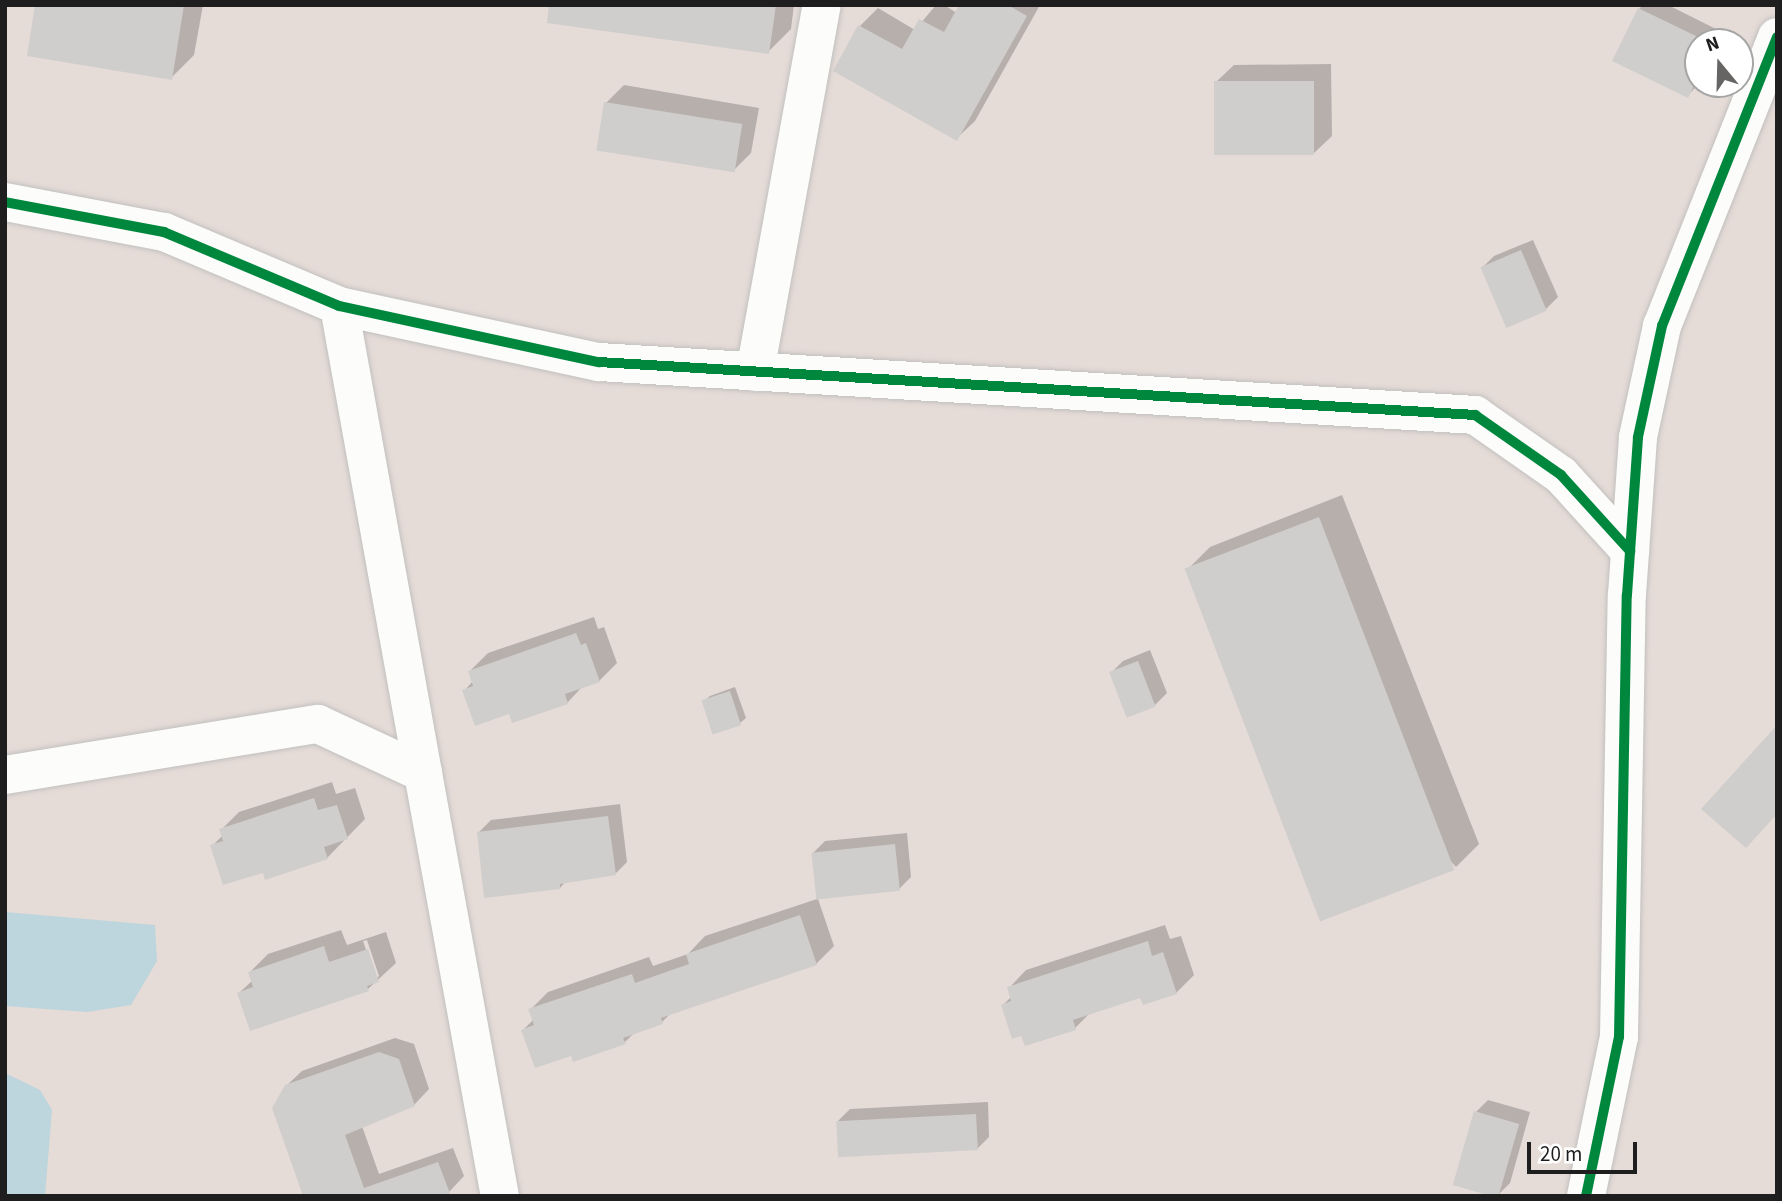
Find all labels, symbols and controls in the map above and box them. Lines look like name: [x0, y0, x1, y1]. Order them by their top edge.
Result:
north arrow: [1684, 28, 1754, 98]
text: N: [1702, 30, 1723, 59]
scale bar: [1530, 1128, 1640, 1172]
text: 20 m: [1540, 1139, 1582, 1169]

